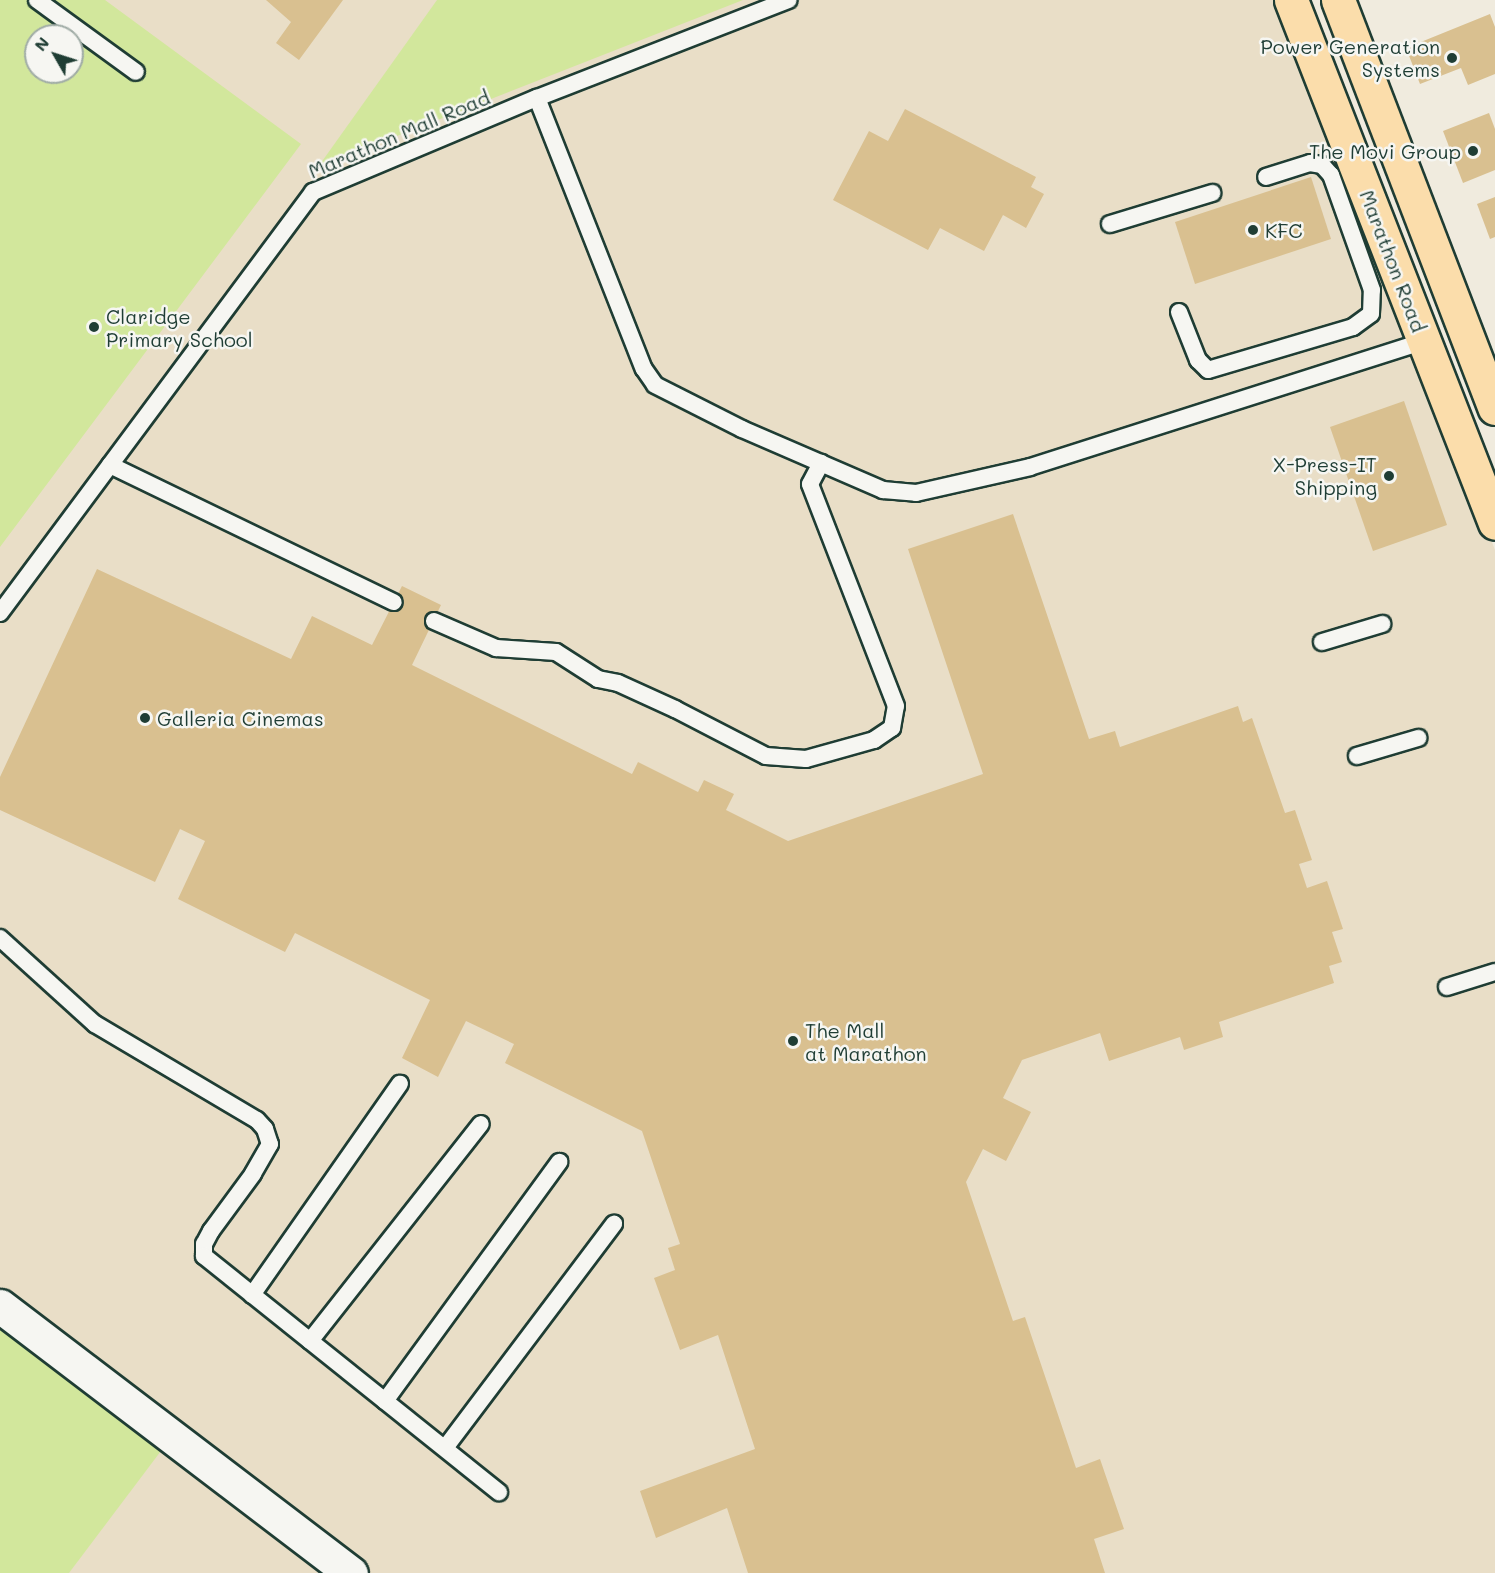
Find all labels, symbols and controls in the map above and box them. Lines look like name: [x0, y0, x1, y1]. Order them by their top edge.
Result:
north arrow: [24, 24, 84, 84]
text: N: [29, 32, 53, 55]
place label: Power Generation Systems: [1261, 34, 1440, 81]
marker: Power Generation Systems: [1445, 51, 1459, 65]
street label: Marathon Mall Road: [305, 85, 493, 183]
place label: The Movi Group: [1309, 139, 1461, 163]
marker: The Movi Group: [1466, 144, 1480, 158]
street label: Marathon Road: [1355, 187, 1431, 335]
place label: KFC: [1265, 218, 1303, 242]
marker: KFC: [1246, 223, 1260, 237]
place label: Claridge Primary School: [106, 304, 253, 351]
marker: Claridge Primary School: [87, 320, 101, 334]
place label: X-Press-IT Shipping: [1273, 452, 1377, 499]
marker: X-Press-IT Shipping: [1382, 469, 1396, 483]
place label: Galleria Cinemas: [157, 706, 324, 730]
marker: Galleria Cinemas: [138, 711, 152, 725]
place label: The Mall at Marathon: [805, 1018, 927, 1065]
marker: The Mall at Marathon: [786, 1034, 800, 1048]

